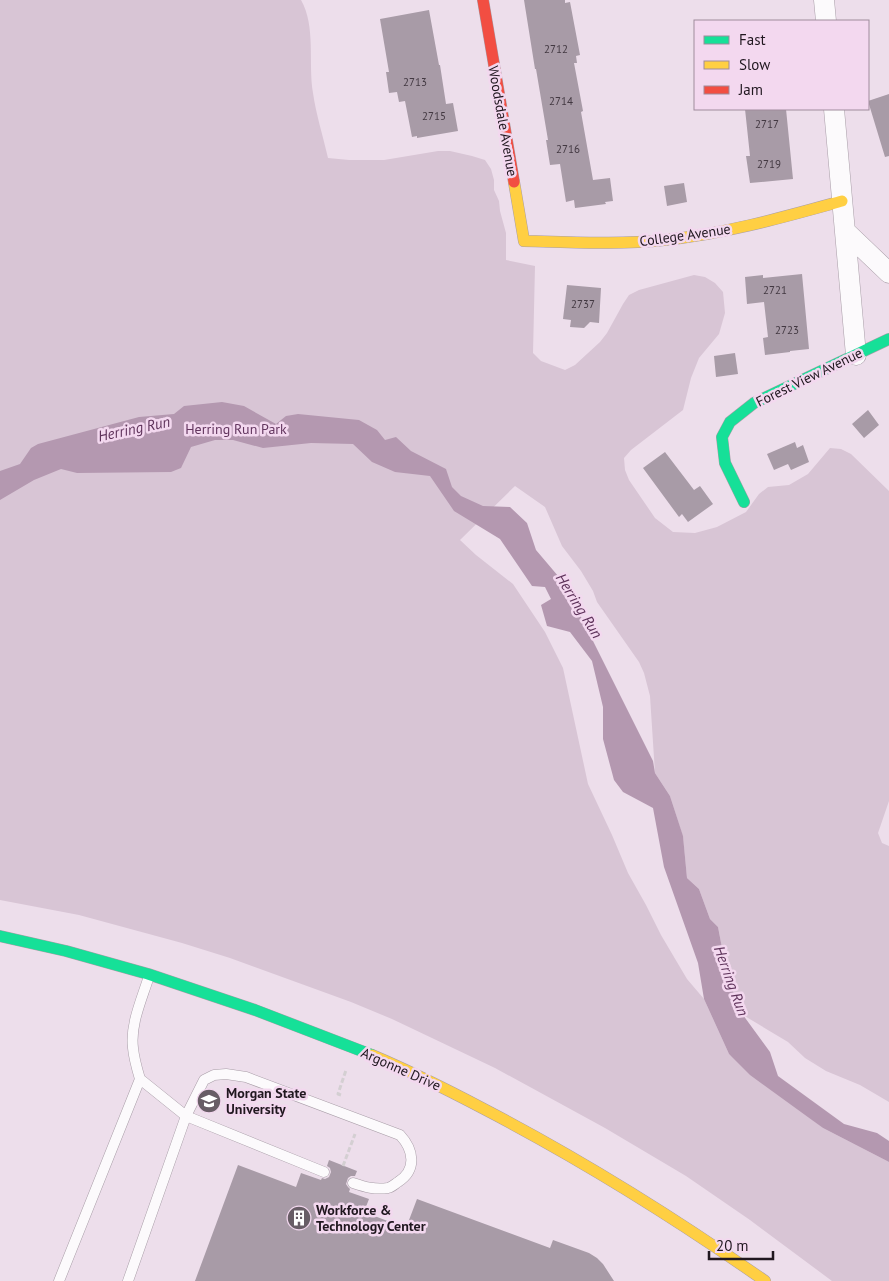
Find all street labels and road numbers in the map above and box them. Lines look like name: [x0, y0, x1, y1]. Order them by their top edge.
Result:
street label: Woodsdale Avenue: [484, 64, 522, 178]
street label: College Avenue: [638, 220, 732, 250]
street label: Forest View Avenue: [753, 343, 865, 411]
street label: Argonne Drive: [358, 1043, 444, 1095]

